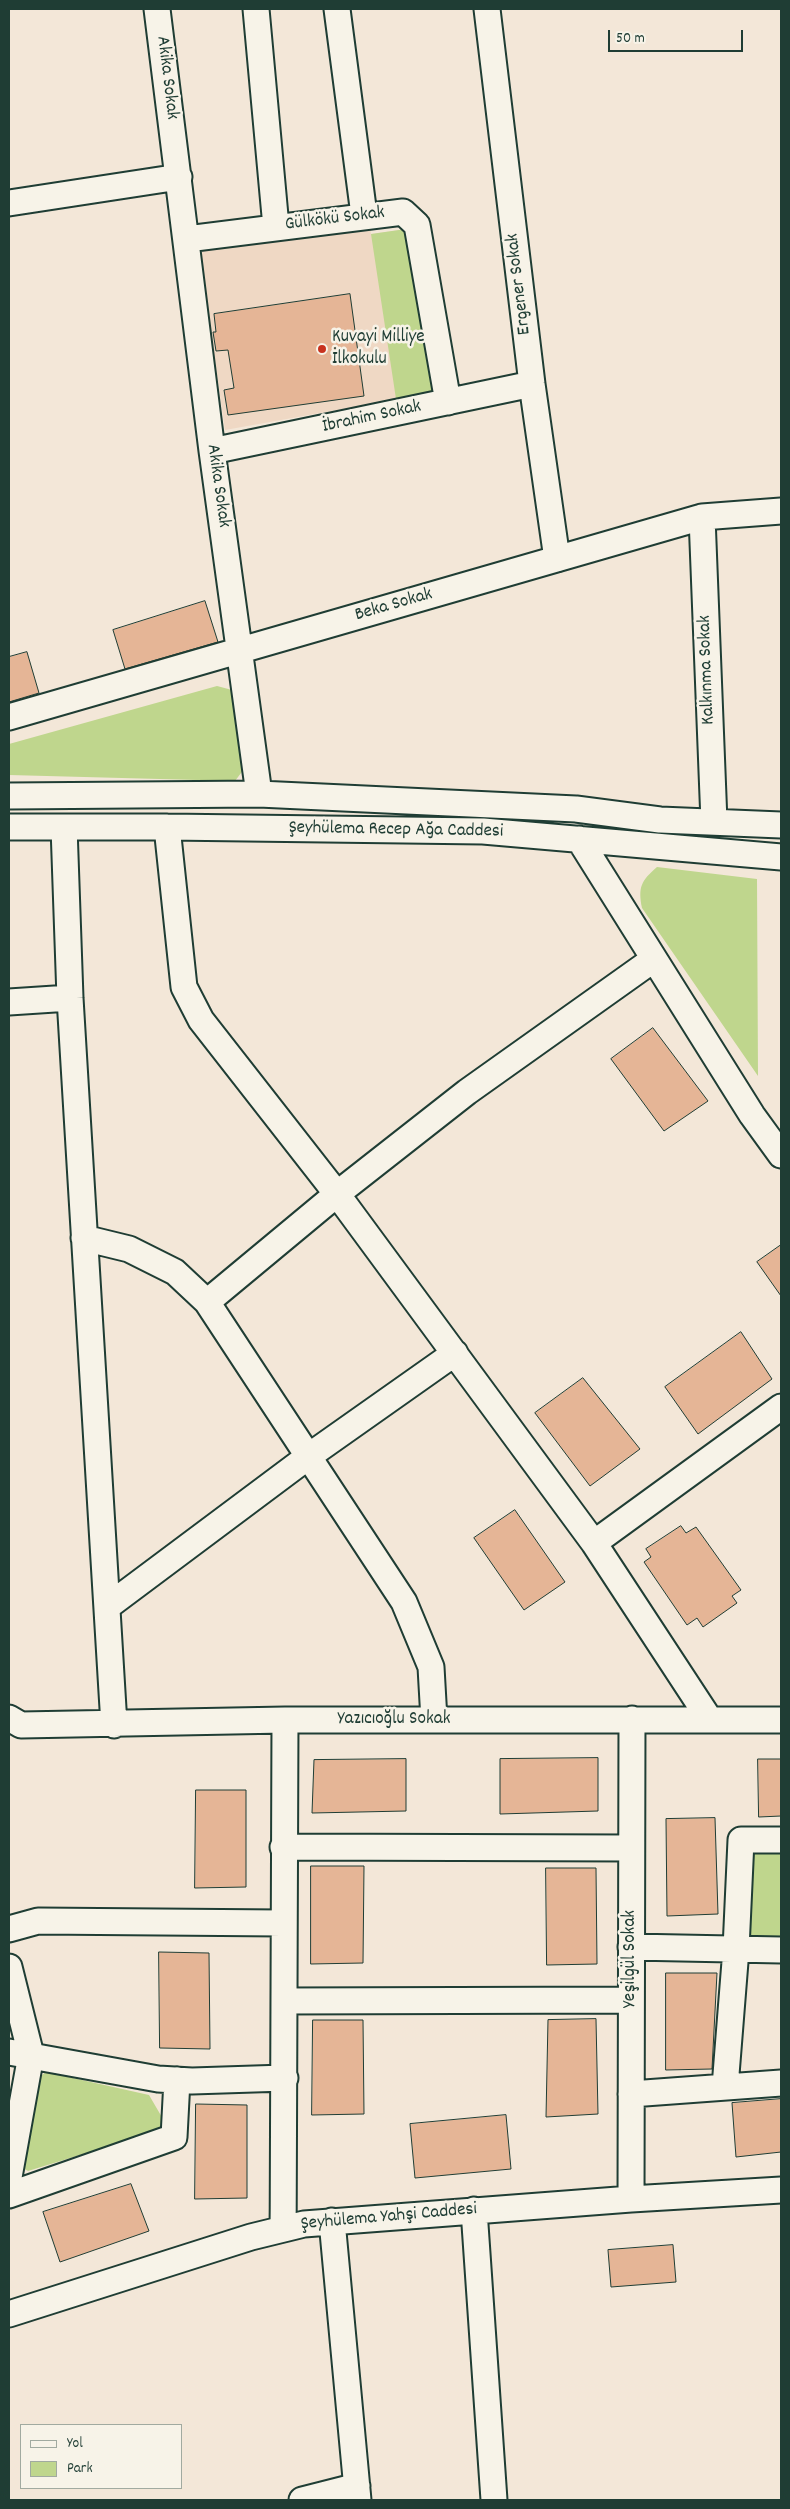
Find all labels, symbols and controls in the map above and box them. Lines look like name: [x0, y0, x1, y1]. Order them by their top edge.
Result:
scale bar: [610, 20, 745, 52]
text: 50 m: [616, 28, 645, 50]
street label: Akika Sokak: [150, 35, 182, 121]
street label: Gülkökü Sokak: [284, 203, 386, 237]
street label: Ergener Sokak: [502, 232, 538, 336]
place label: Kuvayi Milliye İlkokulu: [332, 327, 425, 371]
marker: Kuvayi Milliye İlkokulu: [316, 343, 328, 355]
street label: İbrahim Sokak: [321, 396, 423, 440]
street label: Akika Sokak: [200, 443, 234, 529]
street label: Beka Sokak: [353, 584, 435, 628]
street label: Kalkınma Sokak: [695, 615, 721, 725]
street label: Şeyhülema Recep Ağa Caddesi: [289, 818, 503, 844]
street label: Yazıcıoğlu Sokak: [338, 1709, 450, 1731]
street label: Yeşilgül Sokak: [620, 1910, 642, 2008]
street label: Şeyhülema Yahşi Caddesi: [300, 2199, 478, 2237]
legend: [20, 2424, 182, 2489]
text: Yol: [67, 2433, 83, 2455]
text: Park: [67, 2458, 93, 2480]

